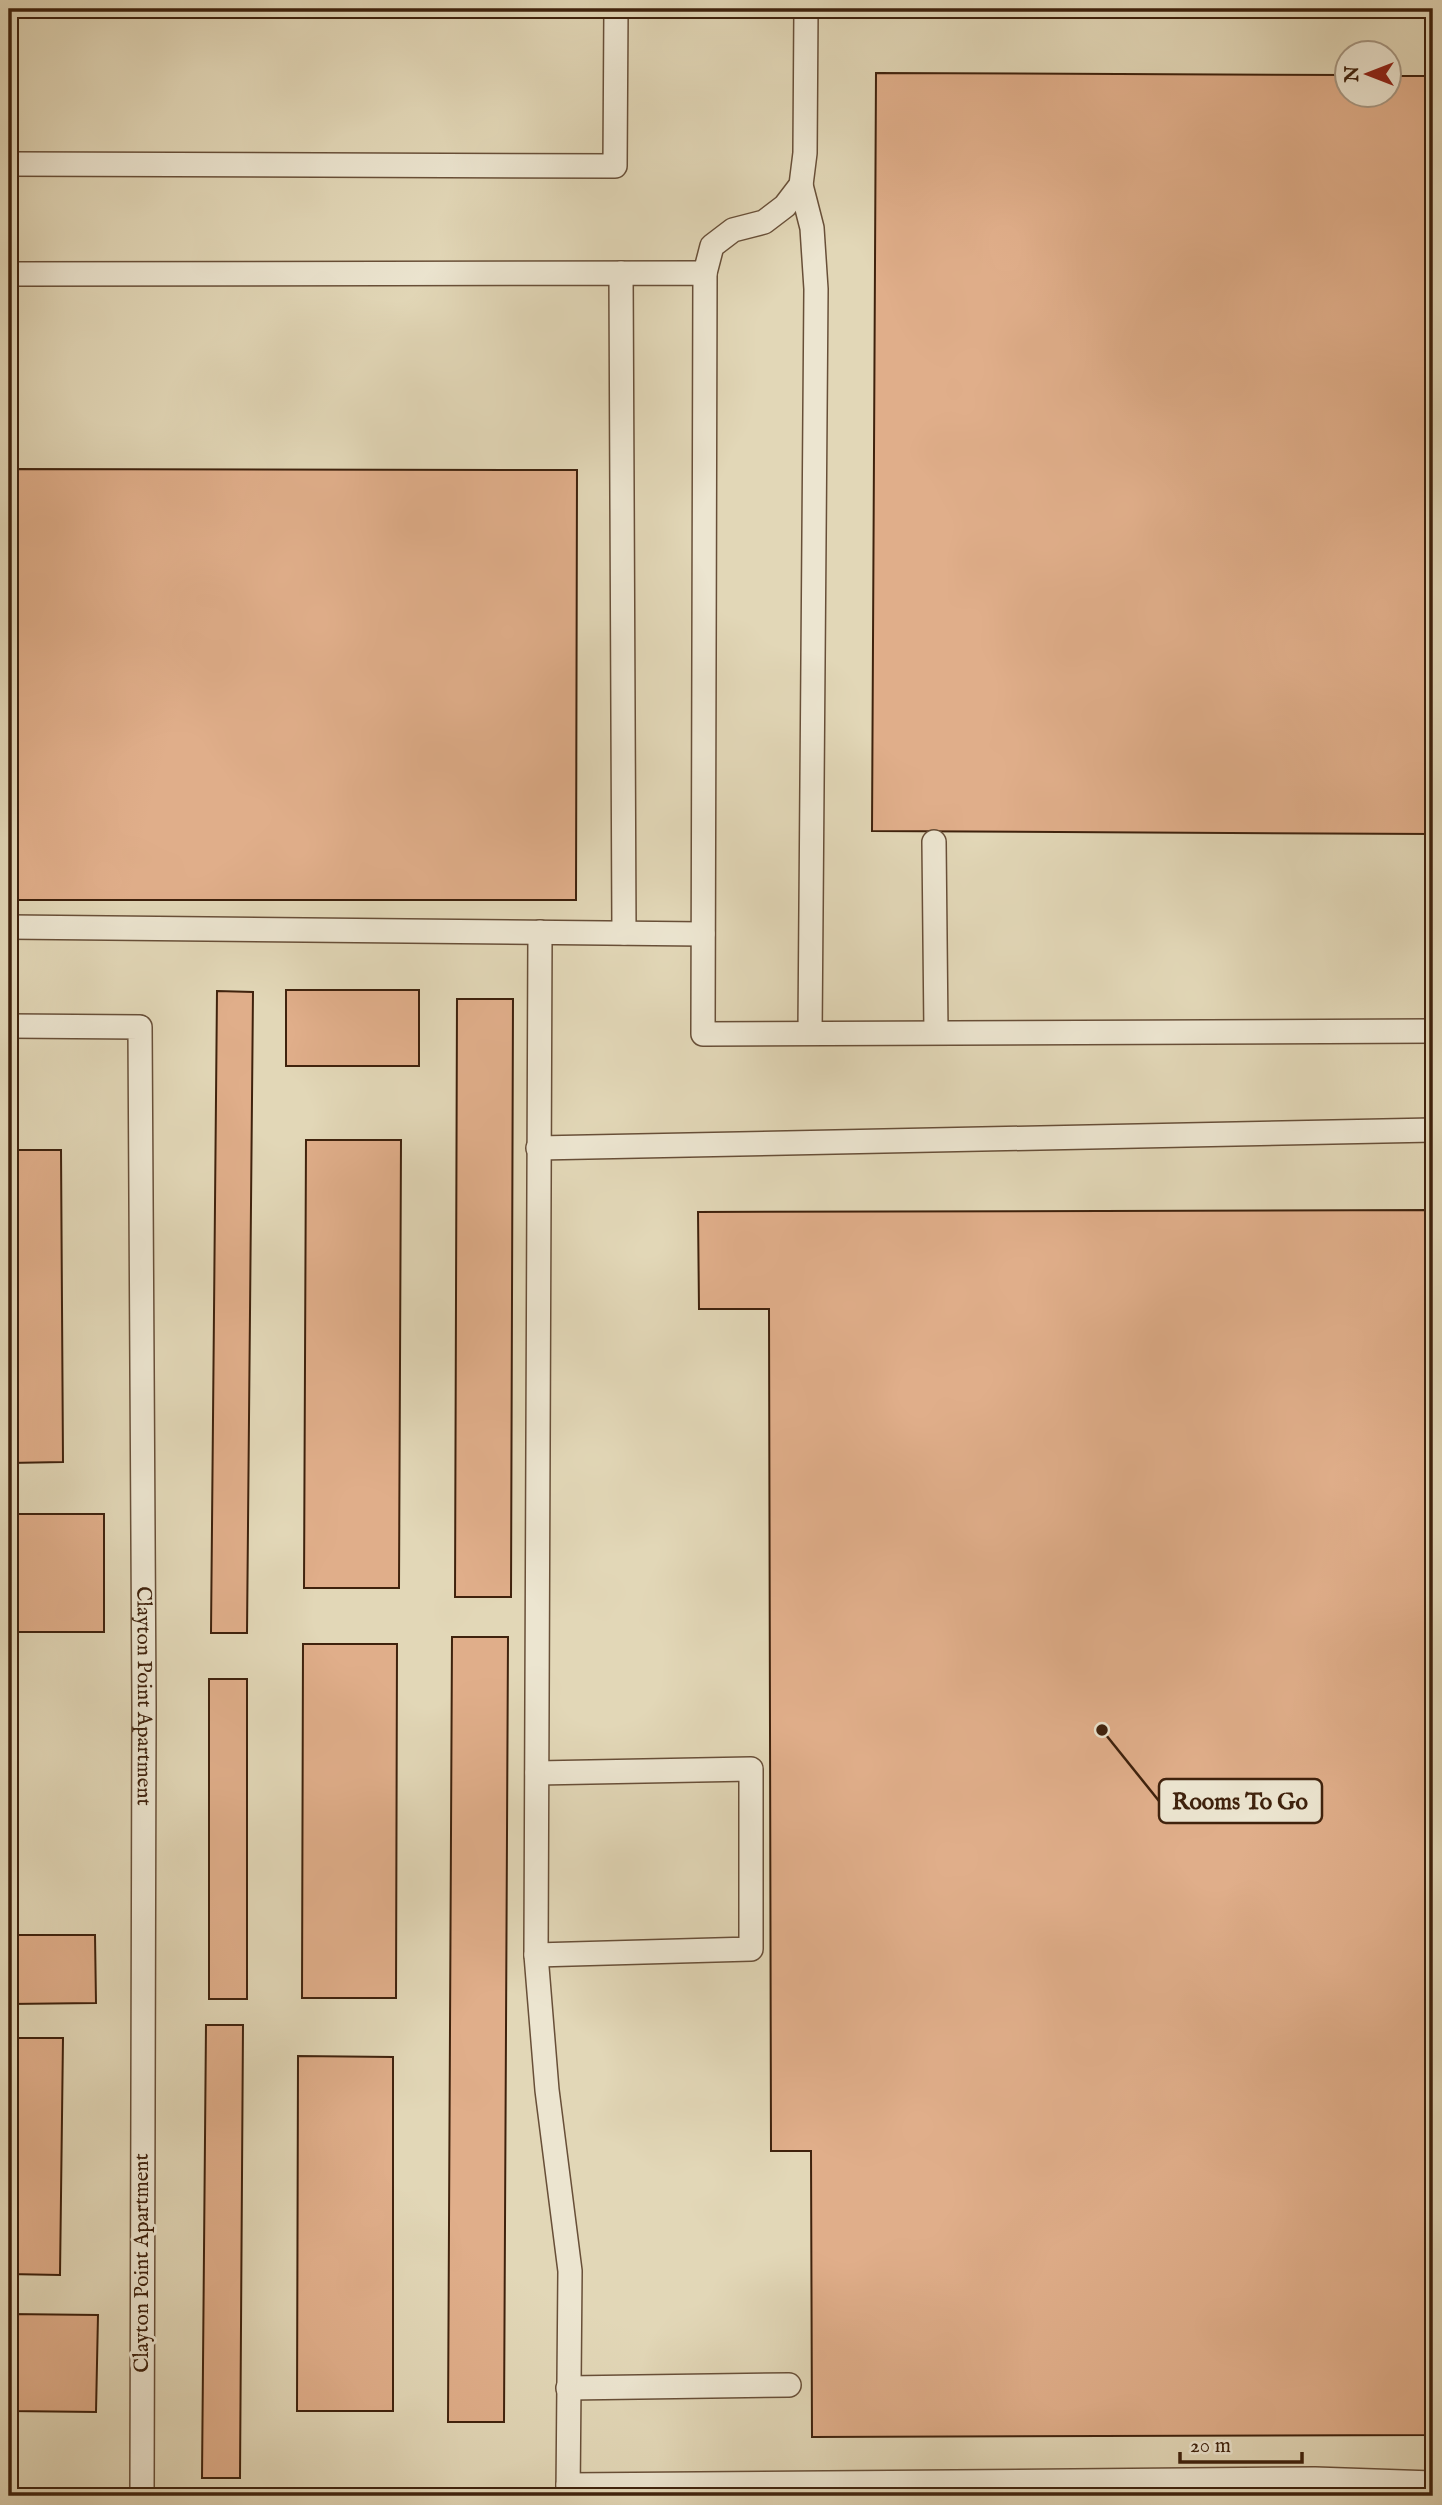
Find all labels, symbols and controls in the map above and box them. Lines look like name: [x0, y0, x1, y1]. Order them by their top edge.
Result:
north arrow: [1334, 38, 1404, 108]
text: N: [1341, 65, 1365, 83]
street label: Clayton Point Apartment: [130, 1586, 158, 1806]
callout: Rooms To Go: [1159, 1779, 1322, 1823]
text: Rooms To Go: [1172, 1788, 1309, 1817]
street label: Clayton Point Apartment: [129, 2153, 156, 2373]
scale bar: [1180, 2421, 1302, 2465]
text: 20 m: [1190, 2433, 1231, 2460]

